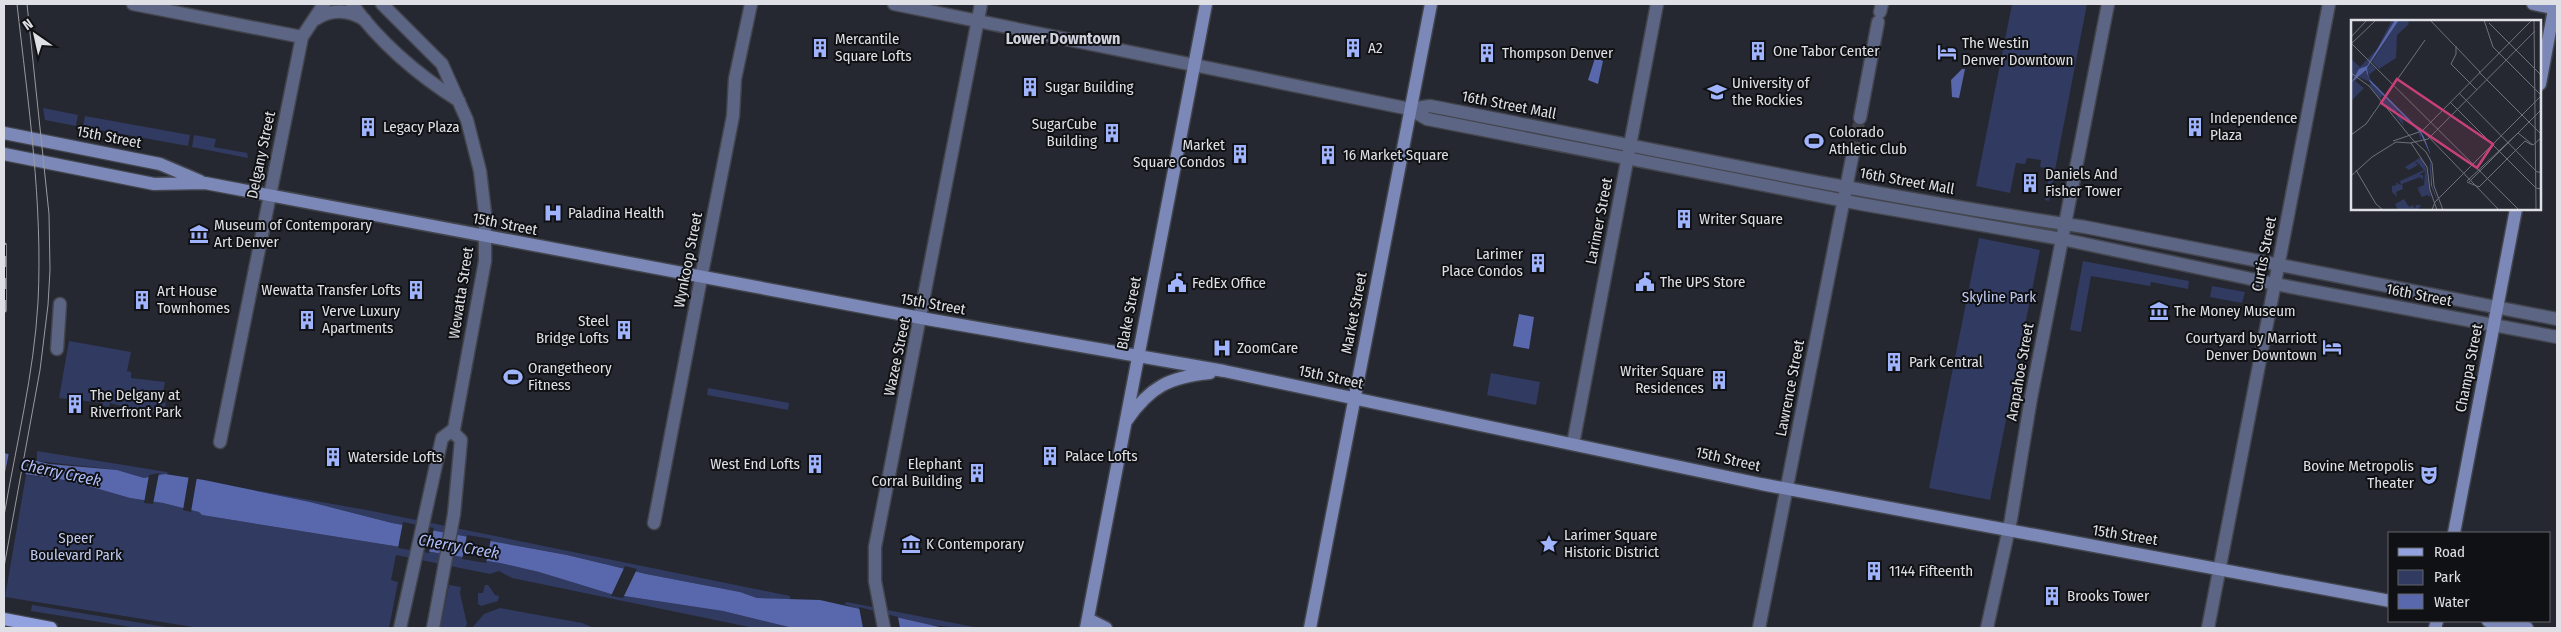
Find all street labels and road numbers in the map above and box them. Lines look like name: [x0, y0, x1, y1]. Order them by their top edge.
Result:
street label: 16th Street Mall: [1460, 87, 1558, 123]
street label: Delgany Street: [243, 109, 279, 200]
street label: 15th Street: [75, 122, 143, 152]
street label: 16th Street Mall: [1858, 164, 1956, 198]
street label: Larimer Street: [1582, 176, 1616, 266]
street label: 15th Street: [471, 209, 539, 239]
street label: Wynkoop Street: [670, 211, 706, 309]
street label: Curtis Street: [2248, 215, 2280, 293]
street label: Wewatta Street: [445, 246, 477, 340]
street label: Market Street: [1337, 271, 1371, 355]
street label: Blake Street: [1113, 275, 1145, 351]
street label: 16th Street: [2385, 280, 2453, 310]
street label: 15th Street: [899, 289, 967, 319]
street label: Wazee Street: [880, 316, 914, 398]
street label: Arapahoe Street: [2003, 322, 2037, 422]
street label: Champa Street: [2452, 322, 2486, 414]
street label: Lawrence Street: [1772, 338, 1808, 438]
street label: 15th Street: [1297, 361, 1365, 393]
street label: 15th Street: [1694, 443, 1762, 475]
street label: 15th Street: [2091, 521, 2159, 549]

